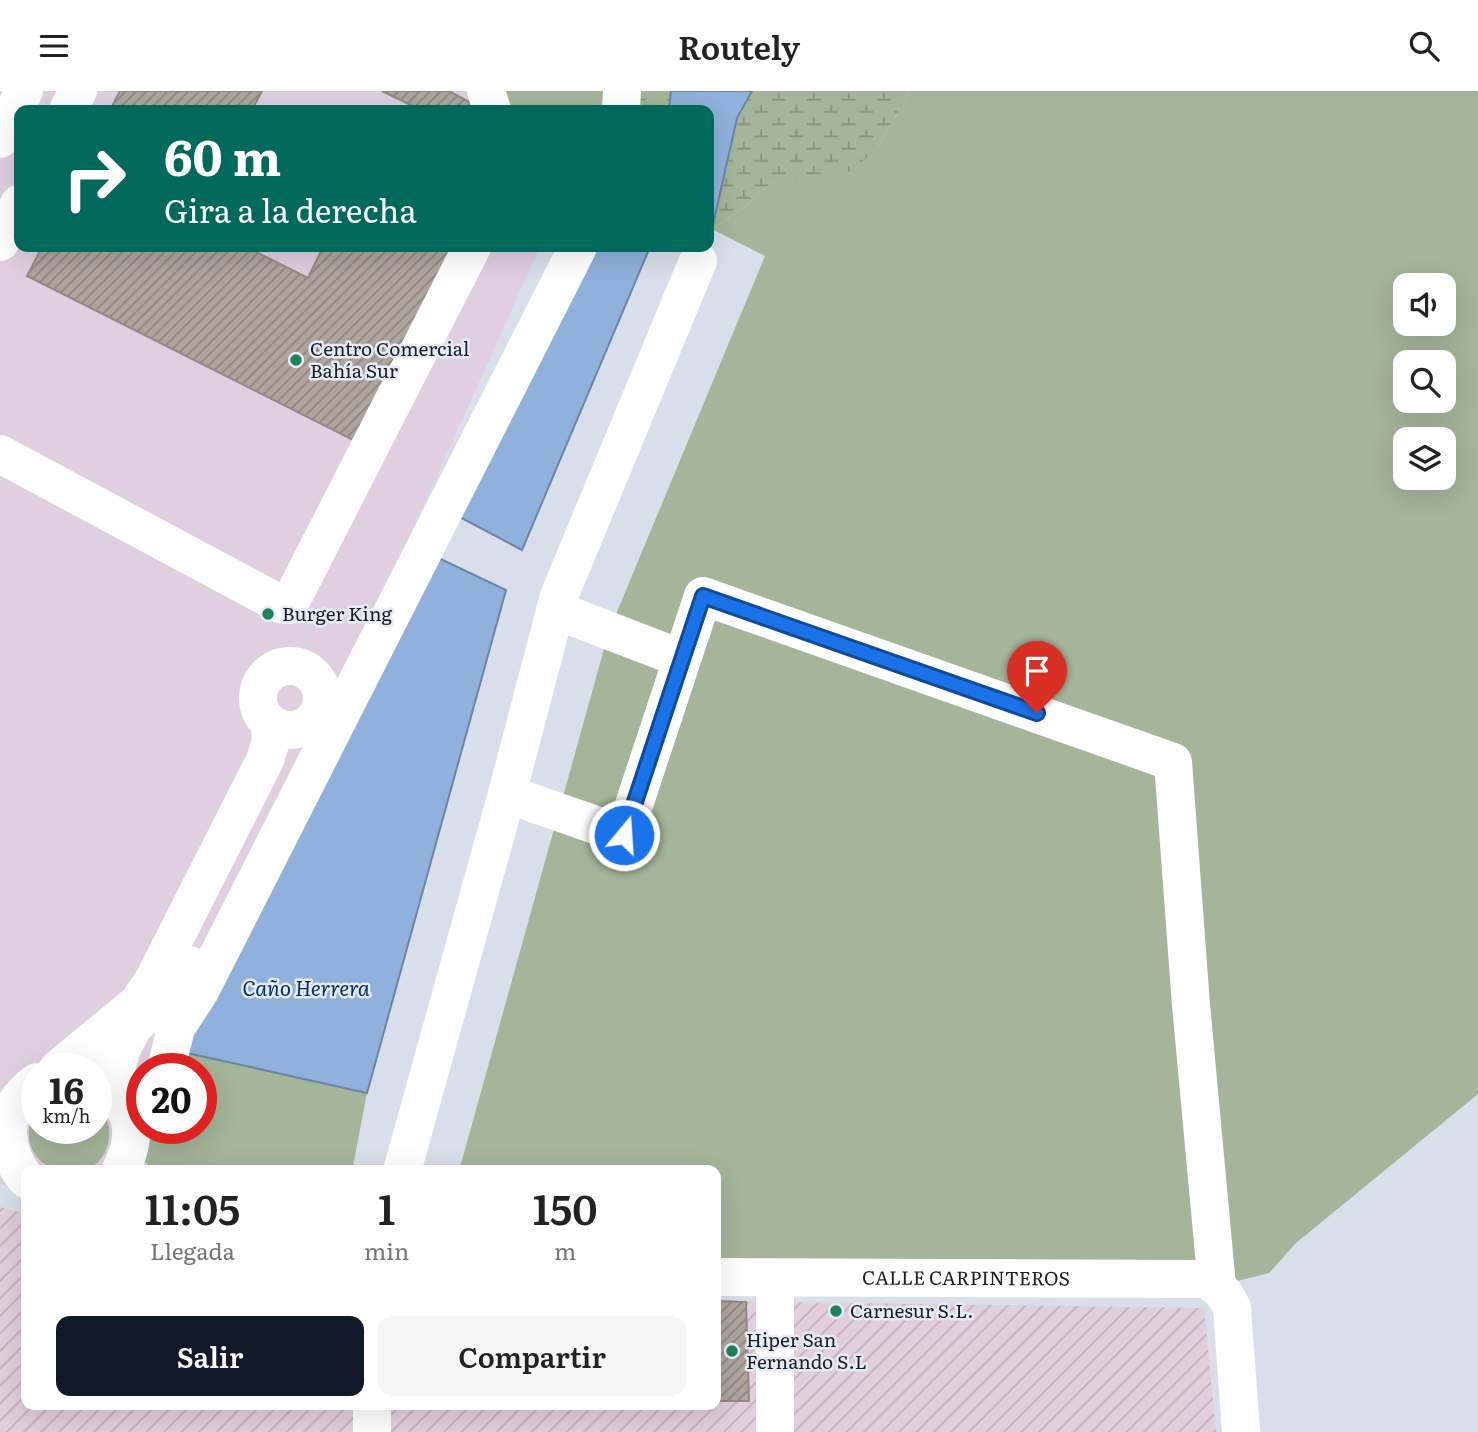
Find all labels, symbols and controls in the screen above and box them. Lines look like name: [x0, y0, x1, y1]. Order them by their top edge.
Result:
text: Routely: [678, 22, 800, 70]
icon: menu: [35, 27, 73, 65]
icon: search: [1405, 27, 1443, 65]
text: 60 m: [164, 118, 281, 191]
icon: right: [49, 133, 140, 224]
text: Gira a la derecha: [164, 185, 417, 233]
map controls: [1393, 273, 1456, 490]
button: sound: [1393, 273, 1456, 336]
place label: Centro Comercial Bahía Sur: [310, 334, 469, 384]
button: search: [1393, 350, 1456, 413]
marker: Centro Comercial Bahía Sur: [288, 352, 304, 368]
button: layers: [1393, 427, 1456, 490]
place label: Burger King: [282, 599, 392, 627]
marker: Burger King: [260, 606, 276, 622]
pin: [1007, 641, 1067, 713]
icon: arrive: [1018, 652, 1056, 690]
position arrow: [587, 798, 661, 872]
water label: Caño Herrera: [242, 971, 370, 1002]
speed limit sign: 20: [126, 1053, 217, 1144]
text: 16: [49, 1063, 84, 1115]
text: km/h: [43, 1102, 90, 1129]
text: 11:05: [145, 1176, 240, 1238]
text: 1: [378, 1176, 395, 1238]
text: 150: [533, 1176, 597, 1238]
text: Llegada: [150, 1233, 235, 1267]
text: min: [364, 1233, 409, 1267]
text: m: [554, 1233, 576, 1267]
street label: CALLE CARPINTEROS: [862, 1263, 1070, 1291]
place label: Carnesur S.L.: [850, 1296, 974, 1324]
marker: Carnesur S.L.: [828, 1303, 844, 1319]
button: Salir: [56, 1316, 364, 1396]
button: Compartir: [378, 1316, 686, 1396]
place label: Hiper San Fernando S.L: [746, 1325, 867, 1375]
marker: Hiper San Fernando S.L: [724, 1343, 740, 1359]

